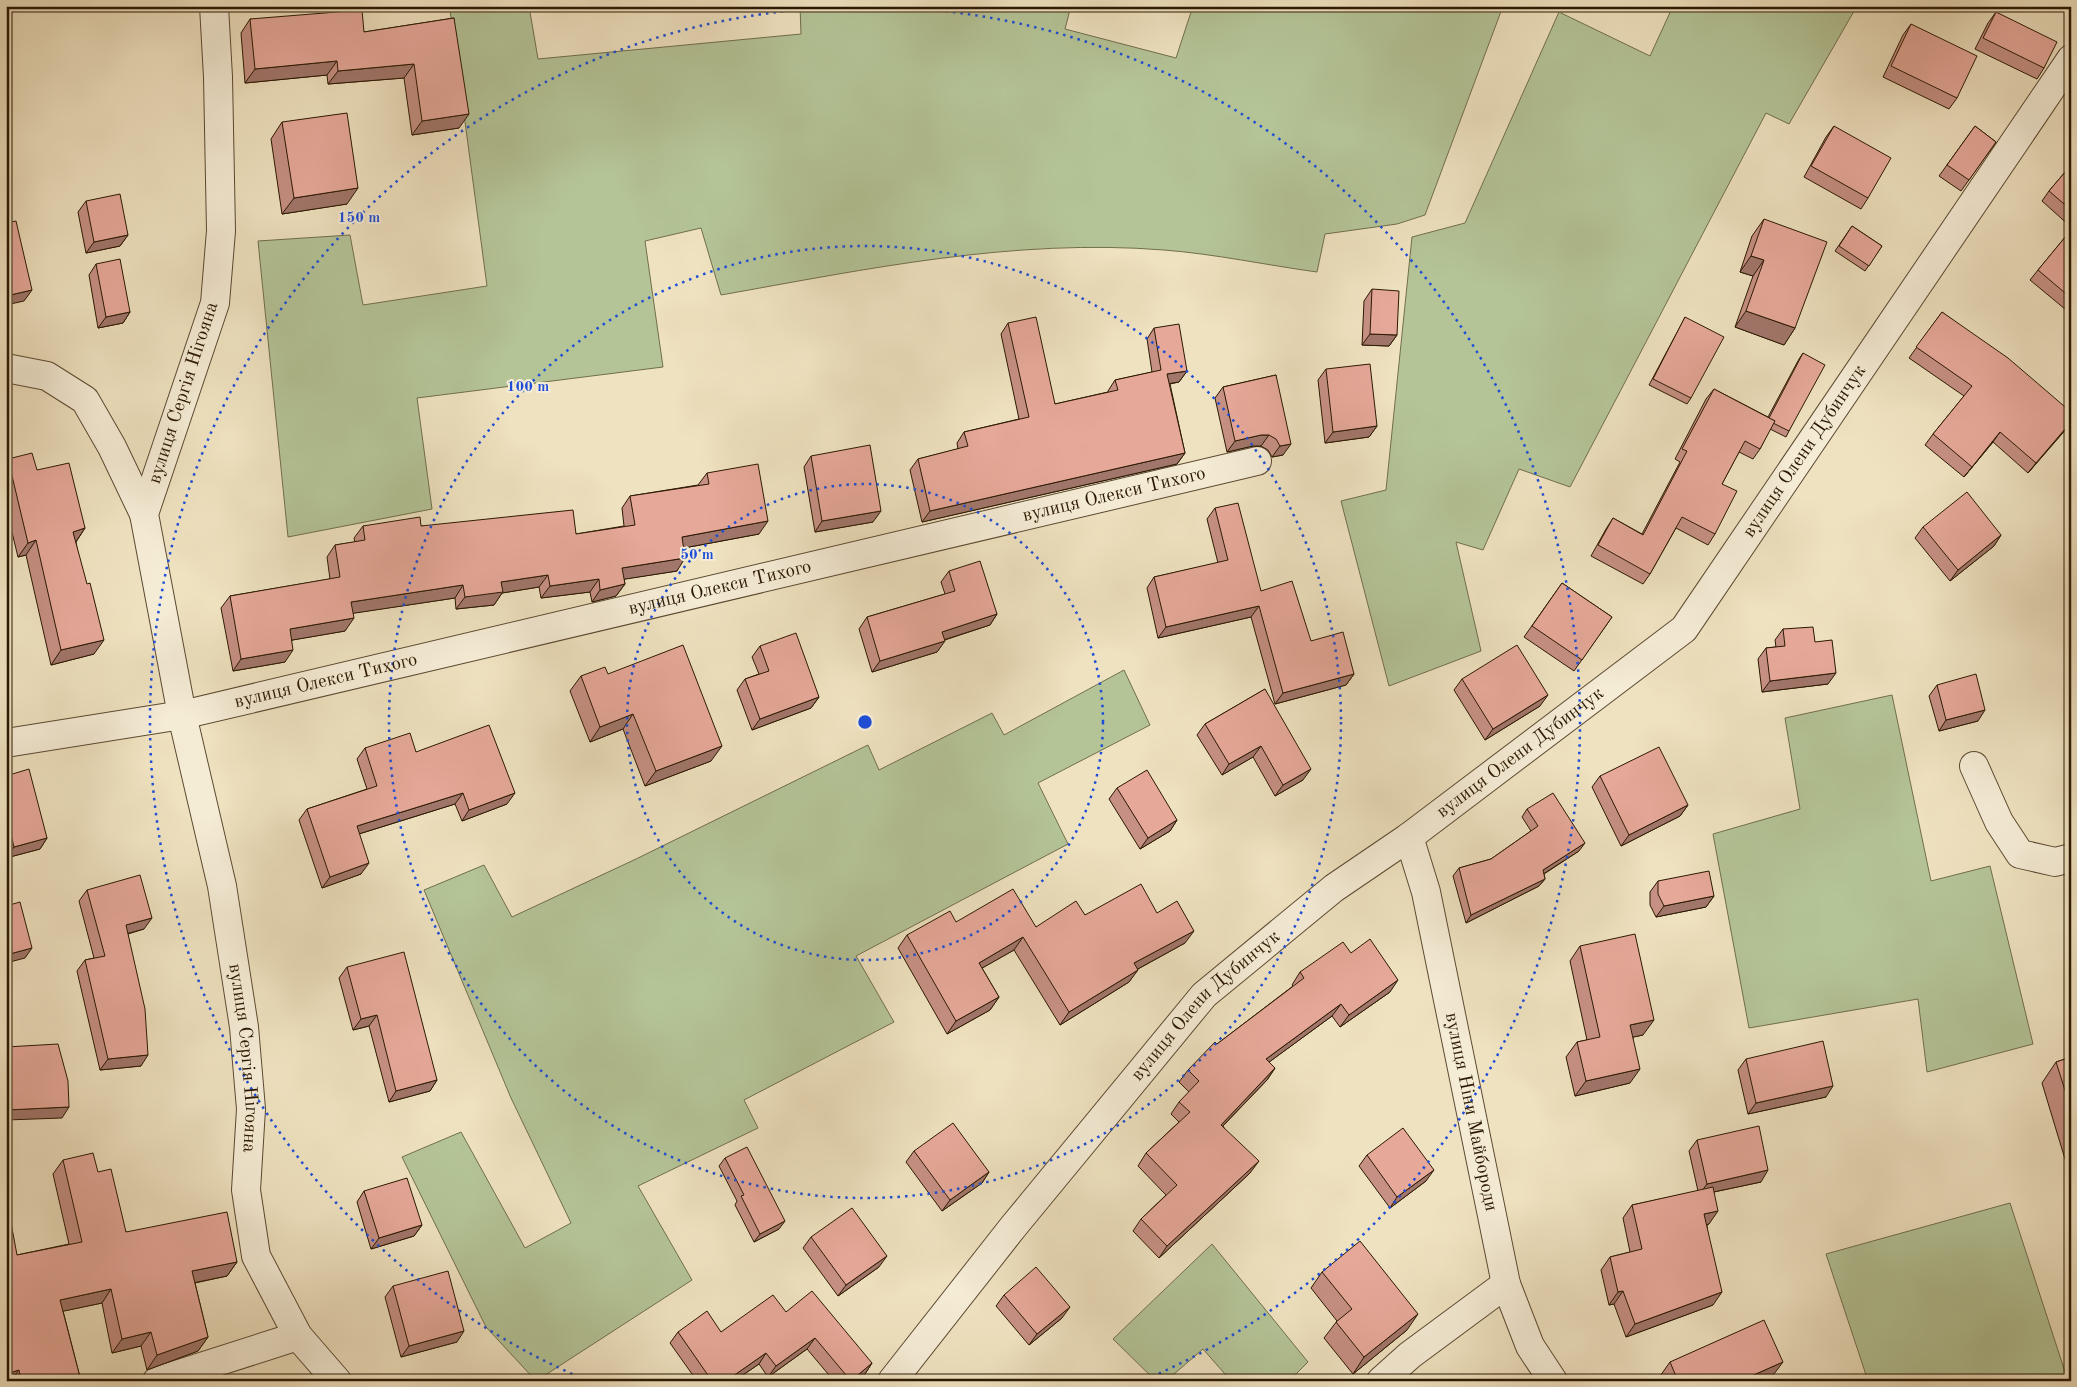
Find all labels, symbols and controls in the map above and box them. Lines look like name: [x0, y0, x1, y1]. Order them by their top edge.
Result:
text: 150 m: [338, 211, 380, 226]
street label: вулиця Сергія Нігояна: [146, 299, 223, 486]
street label: вулиця Олени Дубинчук: [1740, 361, 1870, 541]
text: 100 m: [507, 380, 549, 395]
street label: вулиця Олекси Тихого: [1021, 464, 1207, 526]
text: 50 m: [680, 548, 714, 563]
street label: вулиця Олекси Тихого: [627, 557, 813, 619]
street label: вулиця Олекси Тихого: [232, 650, 419, 712]
street label: вулиця Олени Дубинчук: [1433, 683, 1608, 822]
centre of rings: [856, 713, 874, 731]
street label: вулиця Олени Дубинчук: [1128, 927, 1284, 1085]
street label: вулиця Сергія Нігояна: [225, 962, 261, 1154]
street label: вулиця Ніни Майбороди: [1441, 1011, 1500, 1213]

